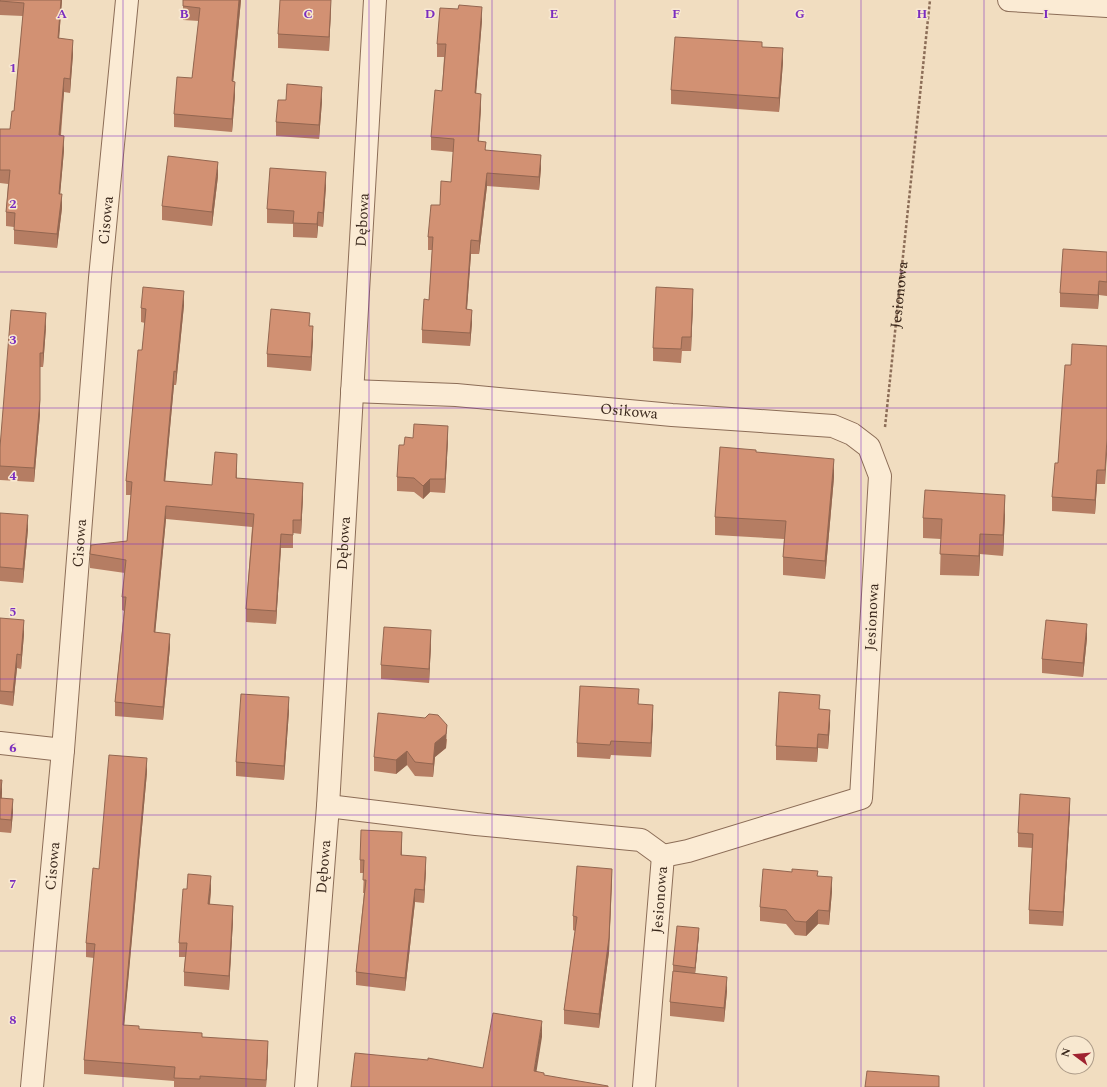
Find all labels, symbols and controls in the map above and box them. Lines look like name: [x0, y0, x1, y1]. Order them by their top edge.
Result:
text: A: [57, 4, 67, 24]
text: B: [179, 4, 189, 24]
text: C: [303, 4, 313, 24]
text: D: [425, 4, 435, 24]
text: E: [550, 4, 559, 24]
text: F: [672, 4, 680, 24]
text: G: [795, 4, 805, 24]
text: H: [917, 4, 928, 24]
text: I: [1043, 4, 1049, 24]
text: 1: [9, 58, 17, 78]
street label: Dębowa: [349, 192, 375, 248]
text: 2: [9, 194, 17, 214]
street label: Cisowa: [92, 194, 119, 246]
street label: Jesionowa: [884, 259, 914, 330]
text: 3: [9, 330, 17, 350]
street label: Osikowa: [599, 397, 660, 425]
text: 4: [9, 466, 17, 486]
street label: Dębowa: [330, 515, 356, 571]
street label: Cisowa: [66, 517, 93, 568]
street label: Jesionowa: [859, 582, 885, 651]
text: 5: [9, 602, 17, 622]
text: 6: [9, 738, 17, 758]
street label: Dębowa: [310, 838, 337, 895]
street label: Cisowa: [39, 840, 66, 891]
street label: Jesionowa: [645, 864, 674, 934]
text: 7: [9, 874, 17, 894]
text: 8: [9, 1010, 17, 1030]
north arrow: [1055, 1035, 1095, 1075]
text: N: [1056, 1046, 1075, 1059]

